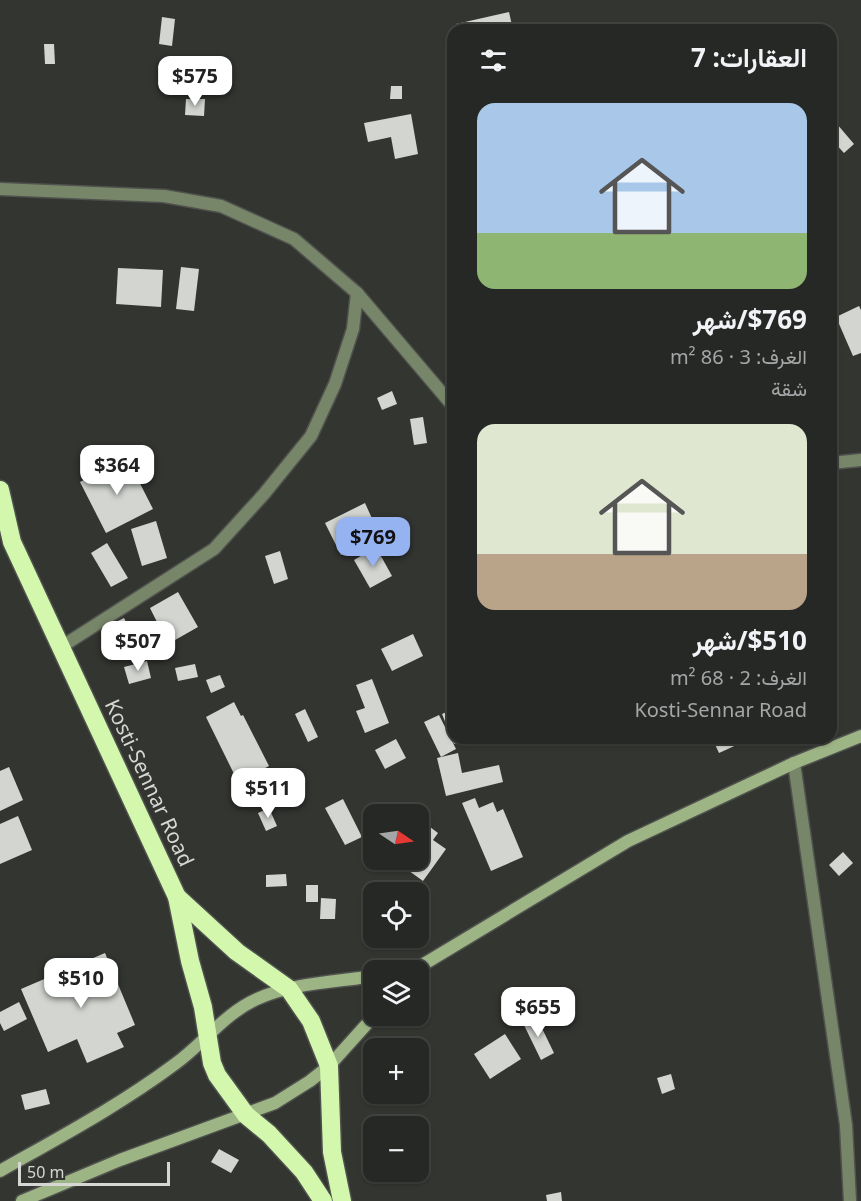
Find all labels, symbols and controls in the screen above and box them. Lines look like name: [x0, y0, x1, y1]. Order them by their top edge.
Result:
text: العقارات: 7: [691, 39, 807, 75]
icon: filters: [477, 44, 510, 77]
pin: $575: [159, 56, 231, 107]
text: $575: [172, 62, 218, 89]
icon: home: [588, 142, 696, 250]
text: $769/شهر: [693, 301, 807, 337]
text: الغرف: 3 · 86 m²: [670, 343, 807, 370]
text: شقة: [771, 375, 807, 402]
pin: $364: [81, 445, 153, 496]
text: $364: [94, 451, 140, 478]
icon: home: [588, 463, 696, 571]
pin: $769: [337, 517, 409, 568]
text: $769: [350, 523, 396, 550]
pin: $507: [102, 621, 174, 672]
text: $510/شهر: [693, 622, 807, 658]
text: $507: [115, 627, 161, 654]
text: الغرف: 2 · 68 m²: [670, 664, 807, 691]
street label: Kosti-Sennar Road: [99, 695, 201, 871]
text: Kosti-Sennar Road: [634, 696, 807, 723]
pin: $511: [232, 768, 304, 819]
text: $511: [245, 774, 291, 801]
north arrow: [363, 804, 429, 870]
map controls: [363, 804, 429, 1182]
button: locate: [363, 882, 429, 948]
pin: $510: [45, 958, 117, 1009]
button: layers: [363, 960, 429, 1026]
text: $510: [58, 964, 104, 991]
pin: $655: [502, 987, 574, 1038]
text: $655: [515, 993, 561, 1020]
button: +: [363, 1038, 429, 1104]
button: −: [363, 1116, 429, 1182]
scale bar: [18, 1159, 170, 1186]
text: 50 m: [27, 1161, 64, 1183]

